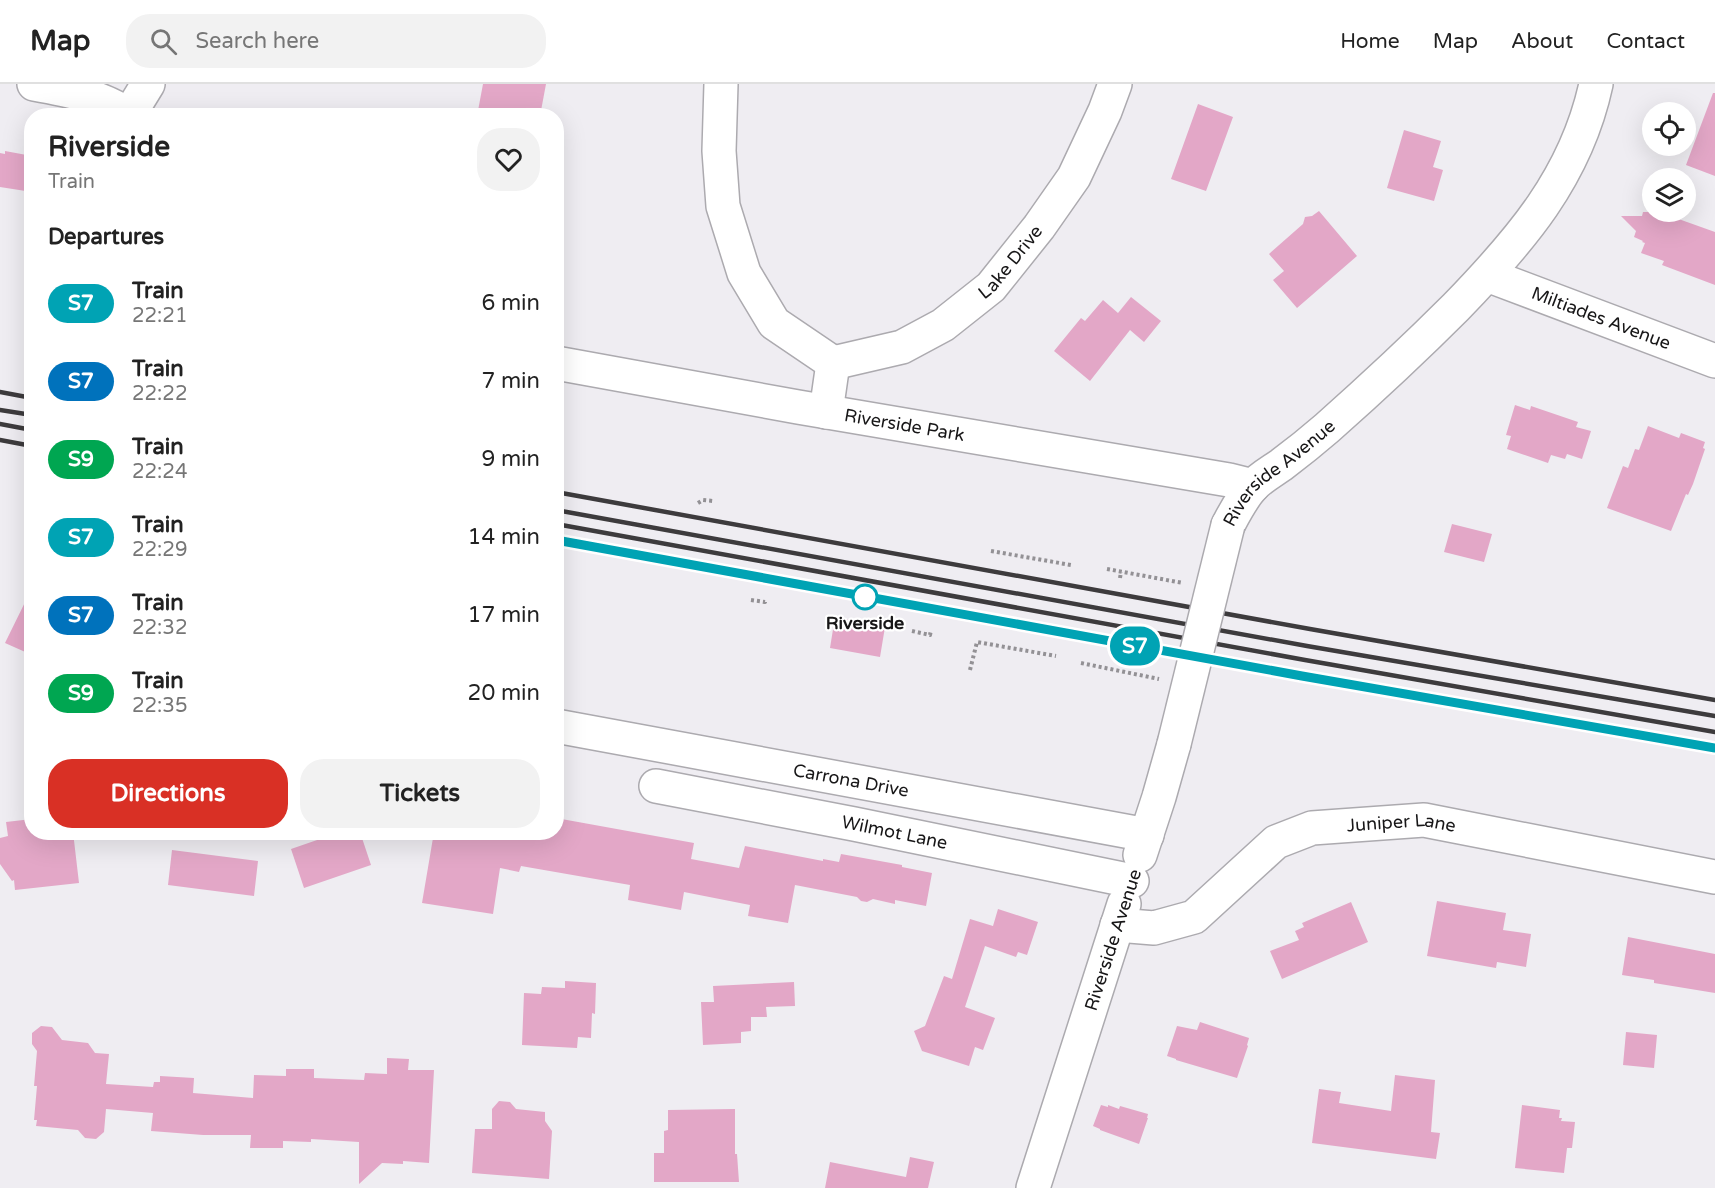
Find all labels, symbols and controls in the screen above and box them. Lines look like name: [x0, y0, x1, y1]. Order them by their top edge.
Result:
search box: [126, 14, 546, 68]
text: Map: [30, 24, 90, 58]
icon: search: [147, 25, 180, 58]
text: Search here: [195, 28, 319, 54]
text: Home: [1340, 29, 1400, 54]
text: Map: [1433, 29, 1478, 54]
text: About: [1511, 29, 1573, 54]
text: Contact: [1606, 29, 1685, 54]
map controls: [1642, 102, 1696, 222]
button: locate: [1642, 102, 1696, 156]
button: heart: [477, 128, 540, 191]
text: Riverside: [48, 130, 170, 164]
button: layers: [1642, 168, 1696, 222]
text: Train: [48, 170, 95, 194]
street label: Lake Drive: [974, 221, 1047, 304]
text: Departures: [48, 224, 164, 250]
text: Train: [132, 278, 184, 304]
street label: Miltiades Avenue: [1528, 282, 1674, 354]
text: 6 min: [481, 290, 540, 316]
text: S7: [68, 291, 94, 316]
text: 22:21: [132, 304, 187, 328]
text: Train: [132, 356, 184, 382]
text: 7 min: [481, 368, 540, 394]
text: S7: [68, 369, 94, 394]
text: 22:22: [132, 382, 187, 406]
street label: Riverside Park: [843, 404, 967, 446]
street label: Riverside Avenue: [1218, 415, 1340, 530]
text: Train: [132, 434, 184, 460]
text: 9 min: [481, 446, 540, 472]
text: S9: [68, 447, 94, 472]
text: 22:24: [132, 460, 187, 484]
text: Train: [132, 512, 184, 538]
text: 14 min: [468, 524, 540, 550]
text: S7: [68, 525, 94, 550]
text: 22:29: [132, 538, 187, 562]
marker: Riverside: [852, 584, 878, 610]
text: Train: [132, 590, 184, 616]
text: 17 min: [468, 602, 540, 628]
text: S7: [68, 603, 94, 628]
place label: Riverside: [826, 612, 904, 634]
text: 22:32: [132, 616, 187, 640]
line badge: S7: [1108, 626, 1162, 666]
text: S7: [1122, 634, 1148, 659]
text: Train: [132, 668, 184, 694]
text: 20 min: [468, 680, 540, 706]
text: S9: [68, 681, 94, 706]
text: 22:35: [132, 694, 187, 718]
button: Directions: [48, 759, 288, 828]
button: Tickets: [300, 759, 540, 828]
street label: Carrona Drive: [791, 759, 911, 802]
street label: Juniper Lane: [1346, 809, 1458, 837]
street label: Wilmot Lane: [840, 811, 949, 854]
street label: Riverside Avenue: [1080, 866, 1146, 1014]

